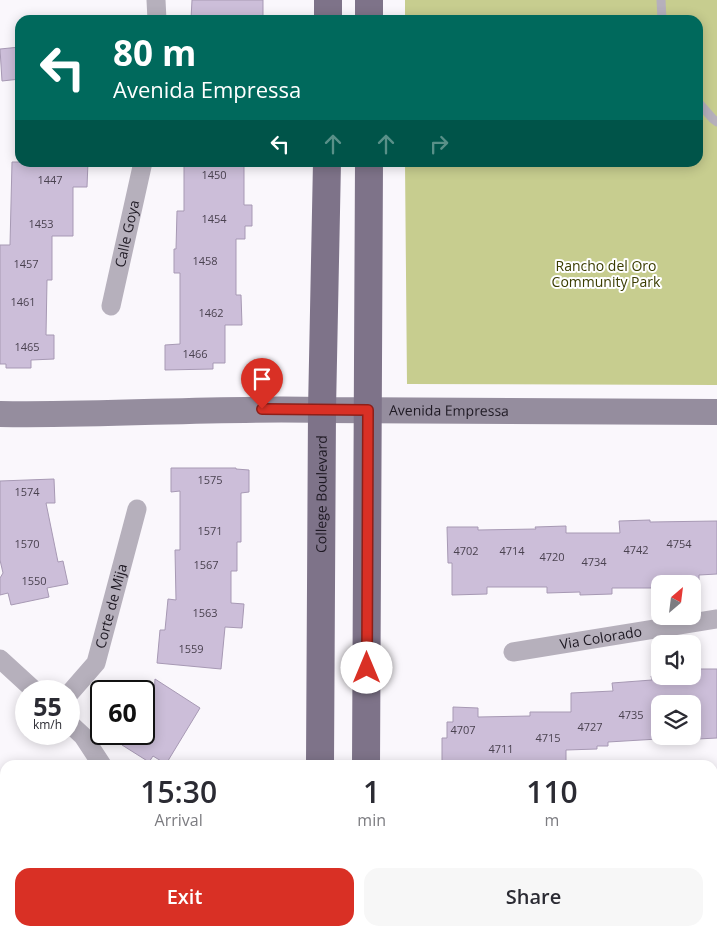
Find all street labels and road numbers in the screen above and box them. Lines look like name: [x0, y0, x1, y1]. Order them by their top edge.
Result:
street label: Calle Goya: [110, 198, 143, 269]
street label: Avenida Empressa: [389, 400, 509, 420]
street label: College Boulevard: [311, 435, 331, 553]
street label: Corte de Mija: [90, 561, 131, 650]
street label: Via Colorado: [558, 621, 643, 653]

